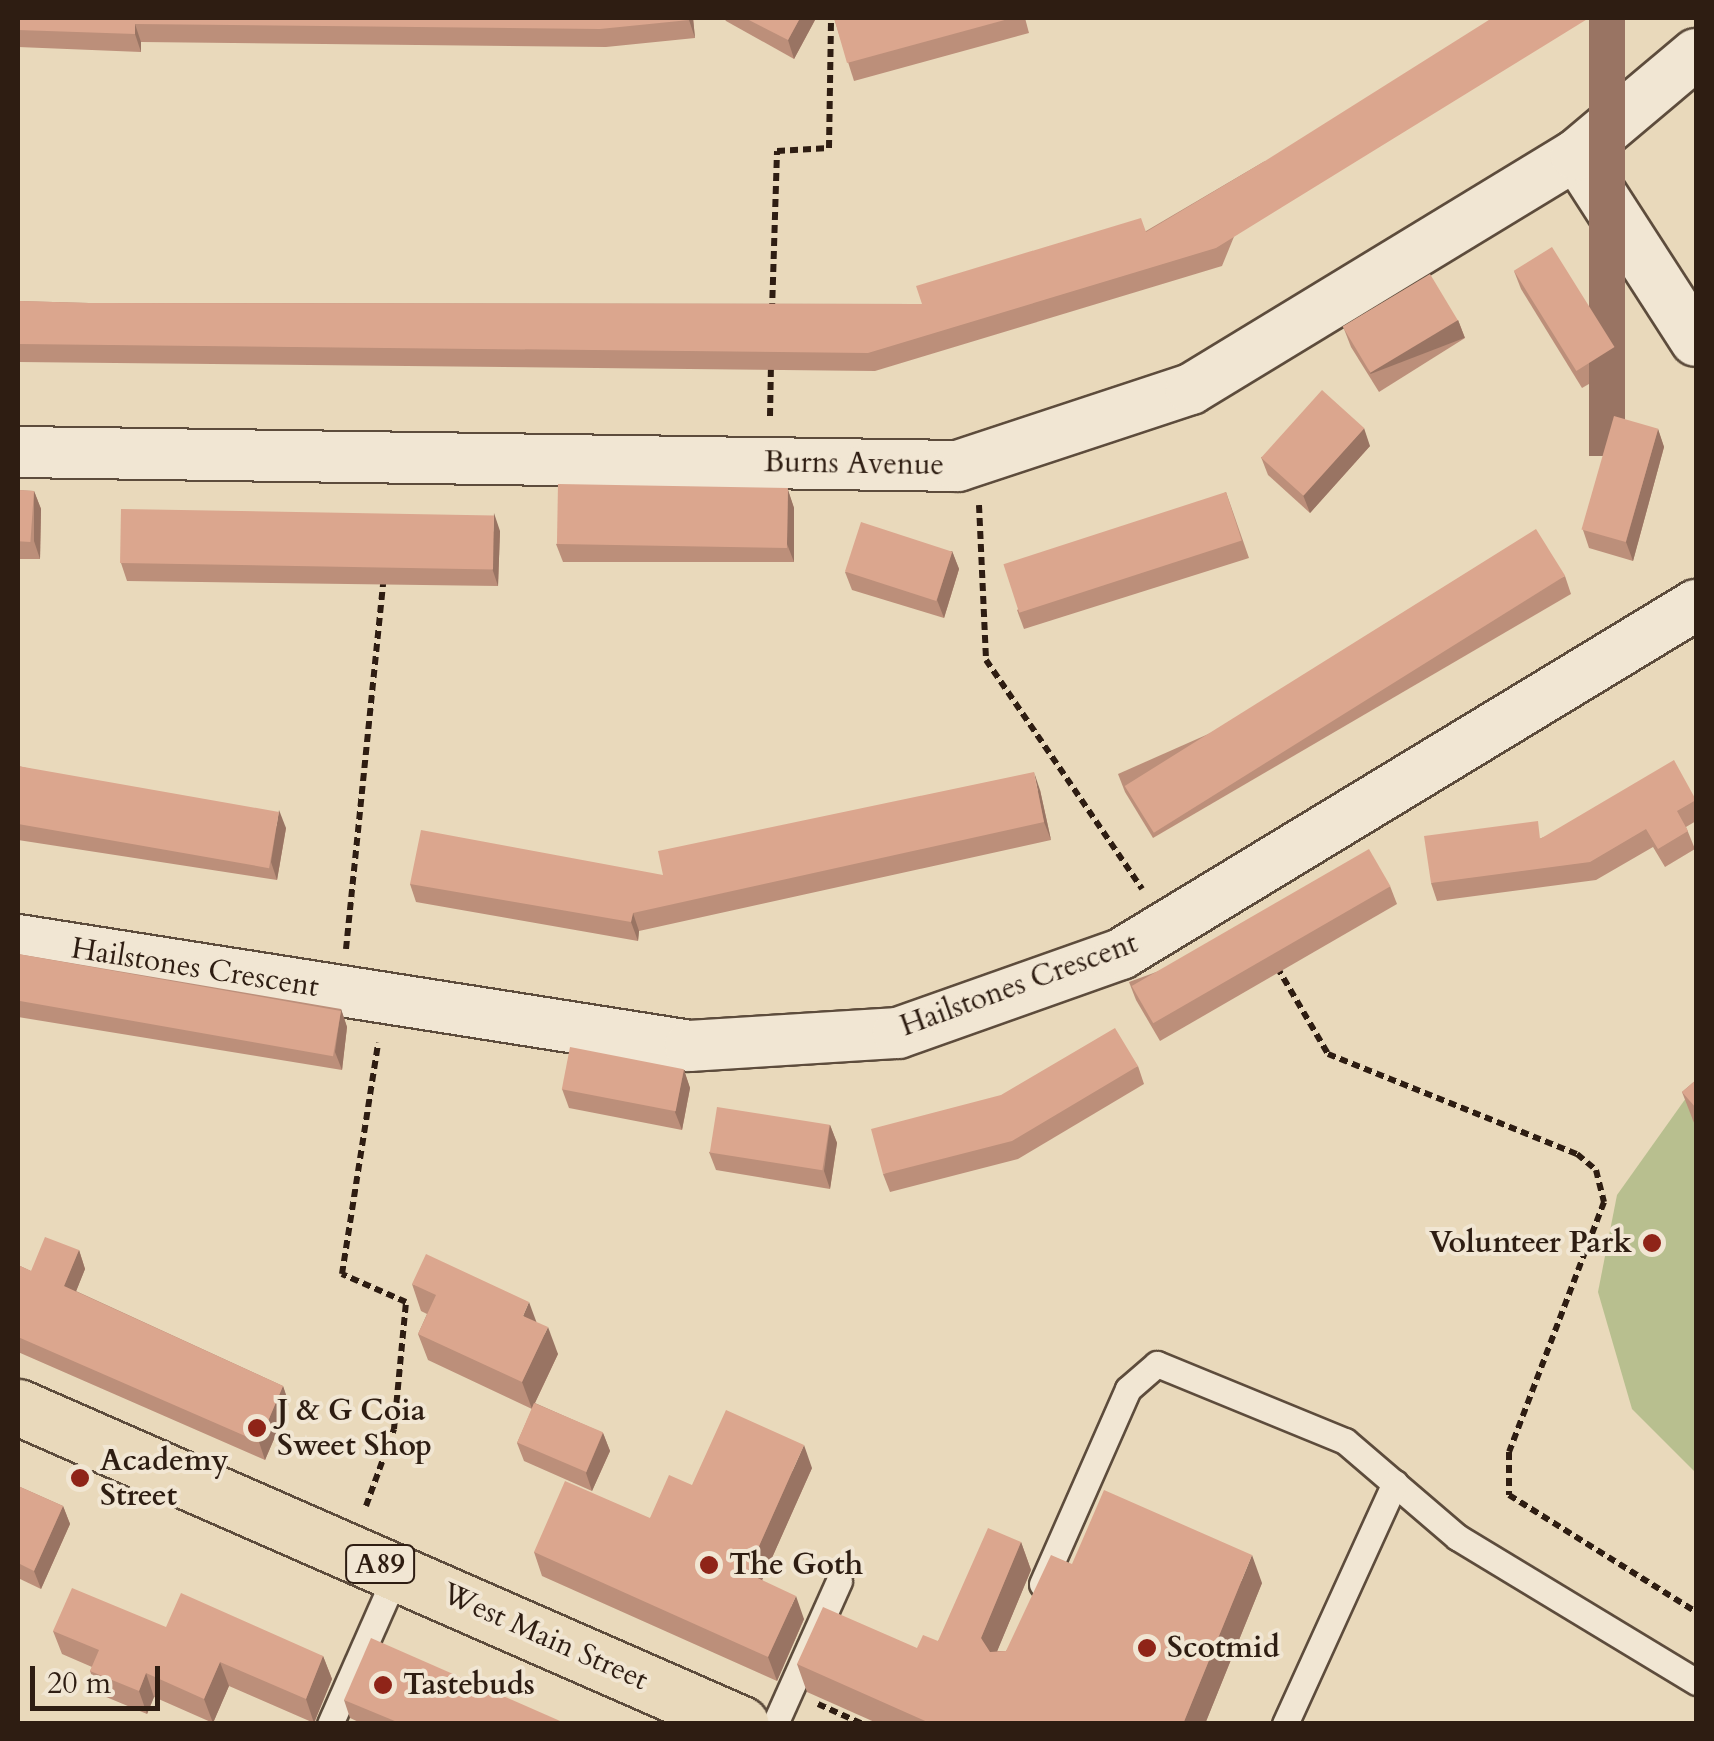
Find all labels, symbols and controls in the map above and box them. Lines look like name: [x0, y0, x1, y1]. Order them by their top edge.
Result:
street label: Burns Avenue: [764, 444, 944, 484]
street label: Hailstones Crescent: [895, 925, 1143, 1045]
street label: Hailstones Crescent: [69, 931, 321, 1005]
place label: Volunteer Park: [1429, 1225, 1632, 1261]
marker: Volunteer Park: [1641, 1232, 1663, 1254]
place label: J & G Coia Sweet Shop: [277, 1393, 432, 1464]
marker: J & G Coia Sweet Shop: [246, 1417, 268, 1439]
place label: Academy Street: [100, 1443, 229, 1514]
marker: Academy Street: [69, 1467, 91, 1489]
road number: A89: [345, 1541, 415, 1587]
place label: The Goth: [729, 1547, 863, 1583]
marker: The Goth: [698, 1554, 720, 1576]
street label: West Main Street: [437, 1576, 653, 1698]
place label: Scotmid: [1167, 1630, 1280, 1666]
marker: Scotmid: [1136, 1637, 1158, 1659]
scale bar: [35, 1646, 165, 1708]
text: 20 m: [47, 1663, 111, 1704]
place label: Tastebuds: [403, 1667, 535, 1703]
marker: Tastebuds: [372, 1674, 394, 1696]

